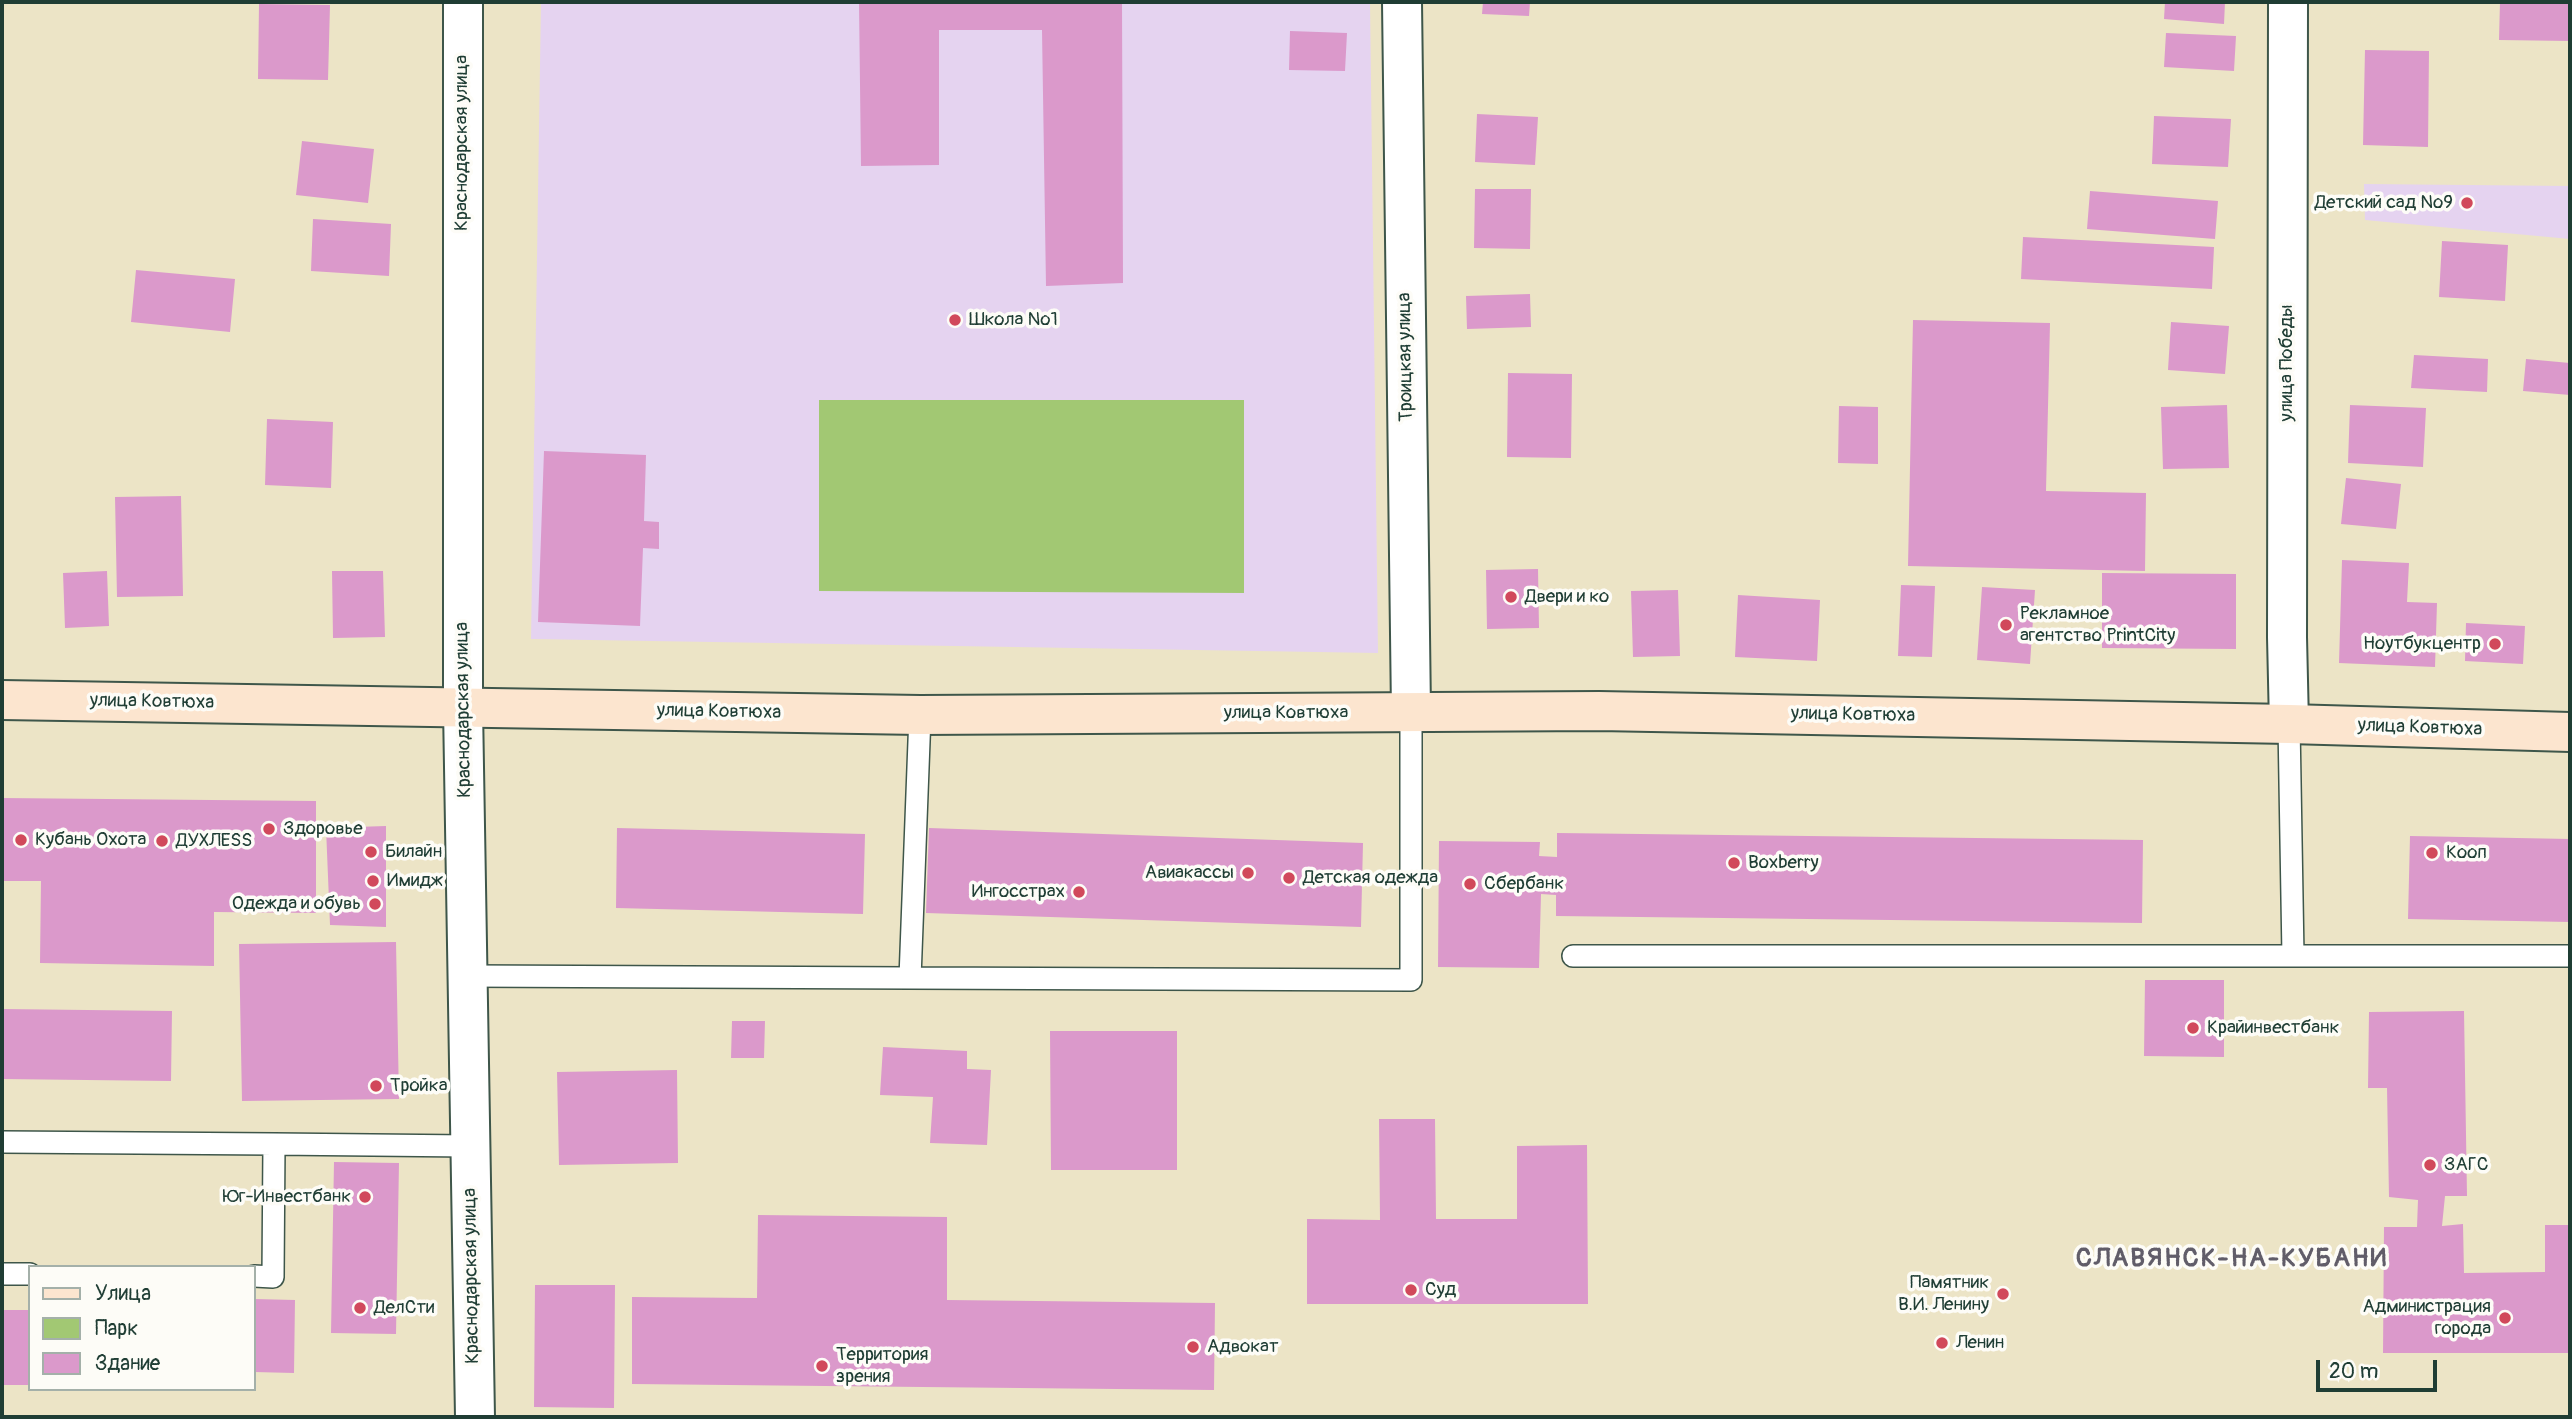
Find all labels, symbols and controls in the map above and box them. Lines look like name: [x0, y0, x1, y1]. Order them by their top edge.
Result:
street label: Краснодарская улица: [451, 55, 473, 231]
place label: Детский сад №9: [2315, 192, 2453, 214]
marker: Детский сад №9: [2459, 195, 2475, 211]
street label: Троицкая улица: [1393, 292, 1419, 422]
street label: улица Победы: [2276, 305, 2298, 421]
place label: Школа №1: [969, 309, 1058, 331]
marker: Школа №1: [947, 312, 963, 328]
place label: Двери и ко: [1525, 586, 1609, 608]
marker: Двери и ко: [1503, 589, 1519, 605]
place label: Рекламное агентство PrintCity: [2020, 603, 2175, 647]
marker: Рекламное агентство PrintCity: [1998, 617, 2014, 633]
street label: Краснодарская улица: [451, 622, 477, 798]
place label: Ноутбукцентр: [2363, 633, 2481, 655]
marker: Ноутбукцентр: [2487, 636, 2503, 652]
street label: улица Ковтюха: [90, 690, 214, 714]
street label: улица Ковтюха: [657, 700, 781, 724]
street label: улица Ковтюха: [1224, 702, 1348, 724]
street label: улица Ковтюха: [1791, 703, 1915, 727]
street label: улица Ковтюха: [2357, 714, 2483, 742]
place label: Здоровье: [283, 818, 363, 840]
marker: Здоровье: [261, 821, 277, 837]
place label: Кубань Охота: [35, 829, 146, 851]
place label: ДУХЛЕSS: [176, 830, 252, 852]
marker: Кубань Охота: [13, 832, 29, 848]
marker: ДУХЛЕSS: [154, 833, 170, 849]
place label: Билайн: [385, 841, 442, 863]
place label: Кооп: [2446, 842, 2487, 864]
marker: Билайн: [363, 844, 379, 860]
marker: Кооп: [2424, 845, 2440, 861]
place label: Boxberry: [1748, 852, 1819, 874]
marker: Boxberry: [1726, 855, 1742, 871]
place label: Авиакассы: [1145, 862, 1234, 884]
marker: Авиакассы: [1240, 865, 1256, 881]
place label: Детская одежда: [1303, 867, 1438, 889]
place label: Имидж: [387, 870, 443, 892]
marker: Детская одежда: [1281, 870, 1297, 886]
marker: Имидж: [365, 873, 381, 889]
place label: Сбербанк: [1484, 873, 1564, 895]
marker: Сбербанк: [1462, 876, 1478, 892]
place label: Ингосстрах: [972, 881, 1065, 903]
marker: Ингосстрах: [1071, 884, 1087, 900]
place label: Одежда и обувь: [232, 893, 361, 915]
marker: Одежда и обувь: [367, 896, 383, 912]
place label: Крайинвестбанк: [2207, 1017, 2339, 1039]
marker: Крайинвестбанк: [2185, 1020, 2201, 1036]
place label: Тройка: [390, 1075, 447, 1097]
marker: Тройка: [368, 1078, 384, 1094]
place label: ЗАГС: [2444, 1154, 2489, 1176]
marker: ЗАГС: [2422, 1157, 2438, 1173]
place label: Юг-Инвестбанк: [223, 1186, 351, 1208]
street label: Краснодарская улица: [459, 1188, 485, 1364]
marker: Юг-Инвестбанк: [357, 1189, 373, 1205]
district label: СЛАВЯНСК-НА-КУБАНИ: [2078, 1243, 2386, 1275]
legend: [28, 1265, 256, 1391]
place label: Памятник В.И. Ленину: [1898, 1272, 1989, 1316]
place label: Суд: [1425, 1279, 1456, 1301]
text: Улица: [95, 1280, 151, 1307]
marker: Суд: [1403, 1282, 1419, 1298]
marker: Памятник В.И. Ленину: [1995, 1286, 2011, 1302]
place label: Администрация города: [2362, 1296, 2491, 1340]
place label: ДелСти: [374, 1297, 434, 1319]
marker: ДелСти: [352, 1300, 368, 1316]
marker: Администрация города: [2497, 1310, 2513, 1326]
text: Парк: [95, 1315, 138, 1342]
place label: Ленин: [1956, 1332, 2004, 1354]
marker: Ленин: [1934, 1335, 1950, 1351]
place label: Адвокат: [1207, 1336, 1278, 1358]
marker: Адвокат: [1185, 1339, 1201, 1355]
place label: Территория зрения: [836, 1344, 928, 1388]
scale bar: [2320, 1346, 2441, 1390]
text: Здание: [95, 1350, 160, 1377]
marker: Территория зрения: [814, 1358, 830, 1374]
text: 20 m: [2329, 1358, 2378, 1385]

